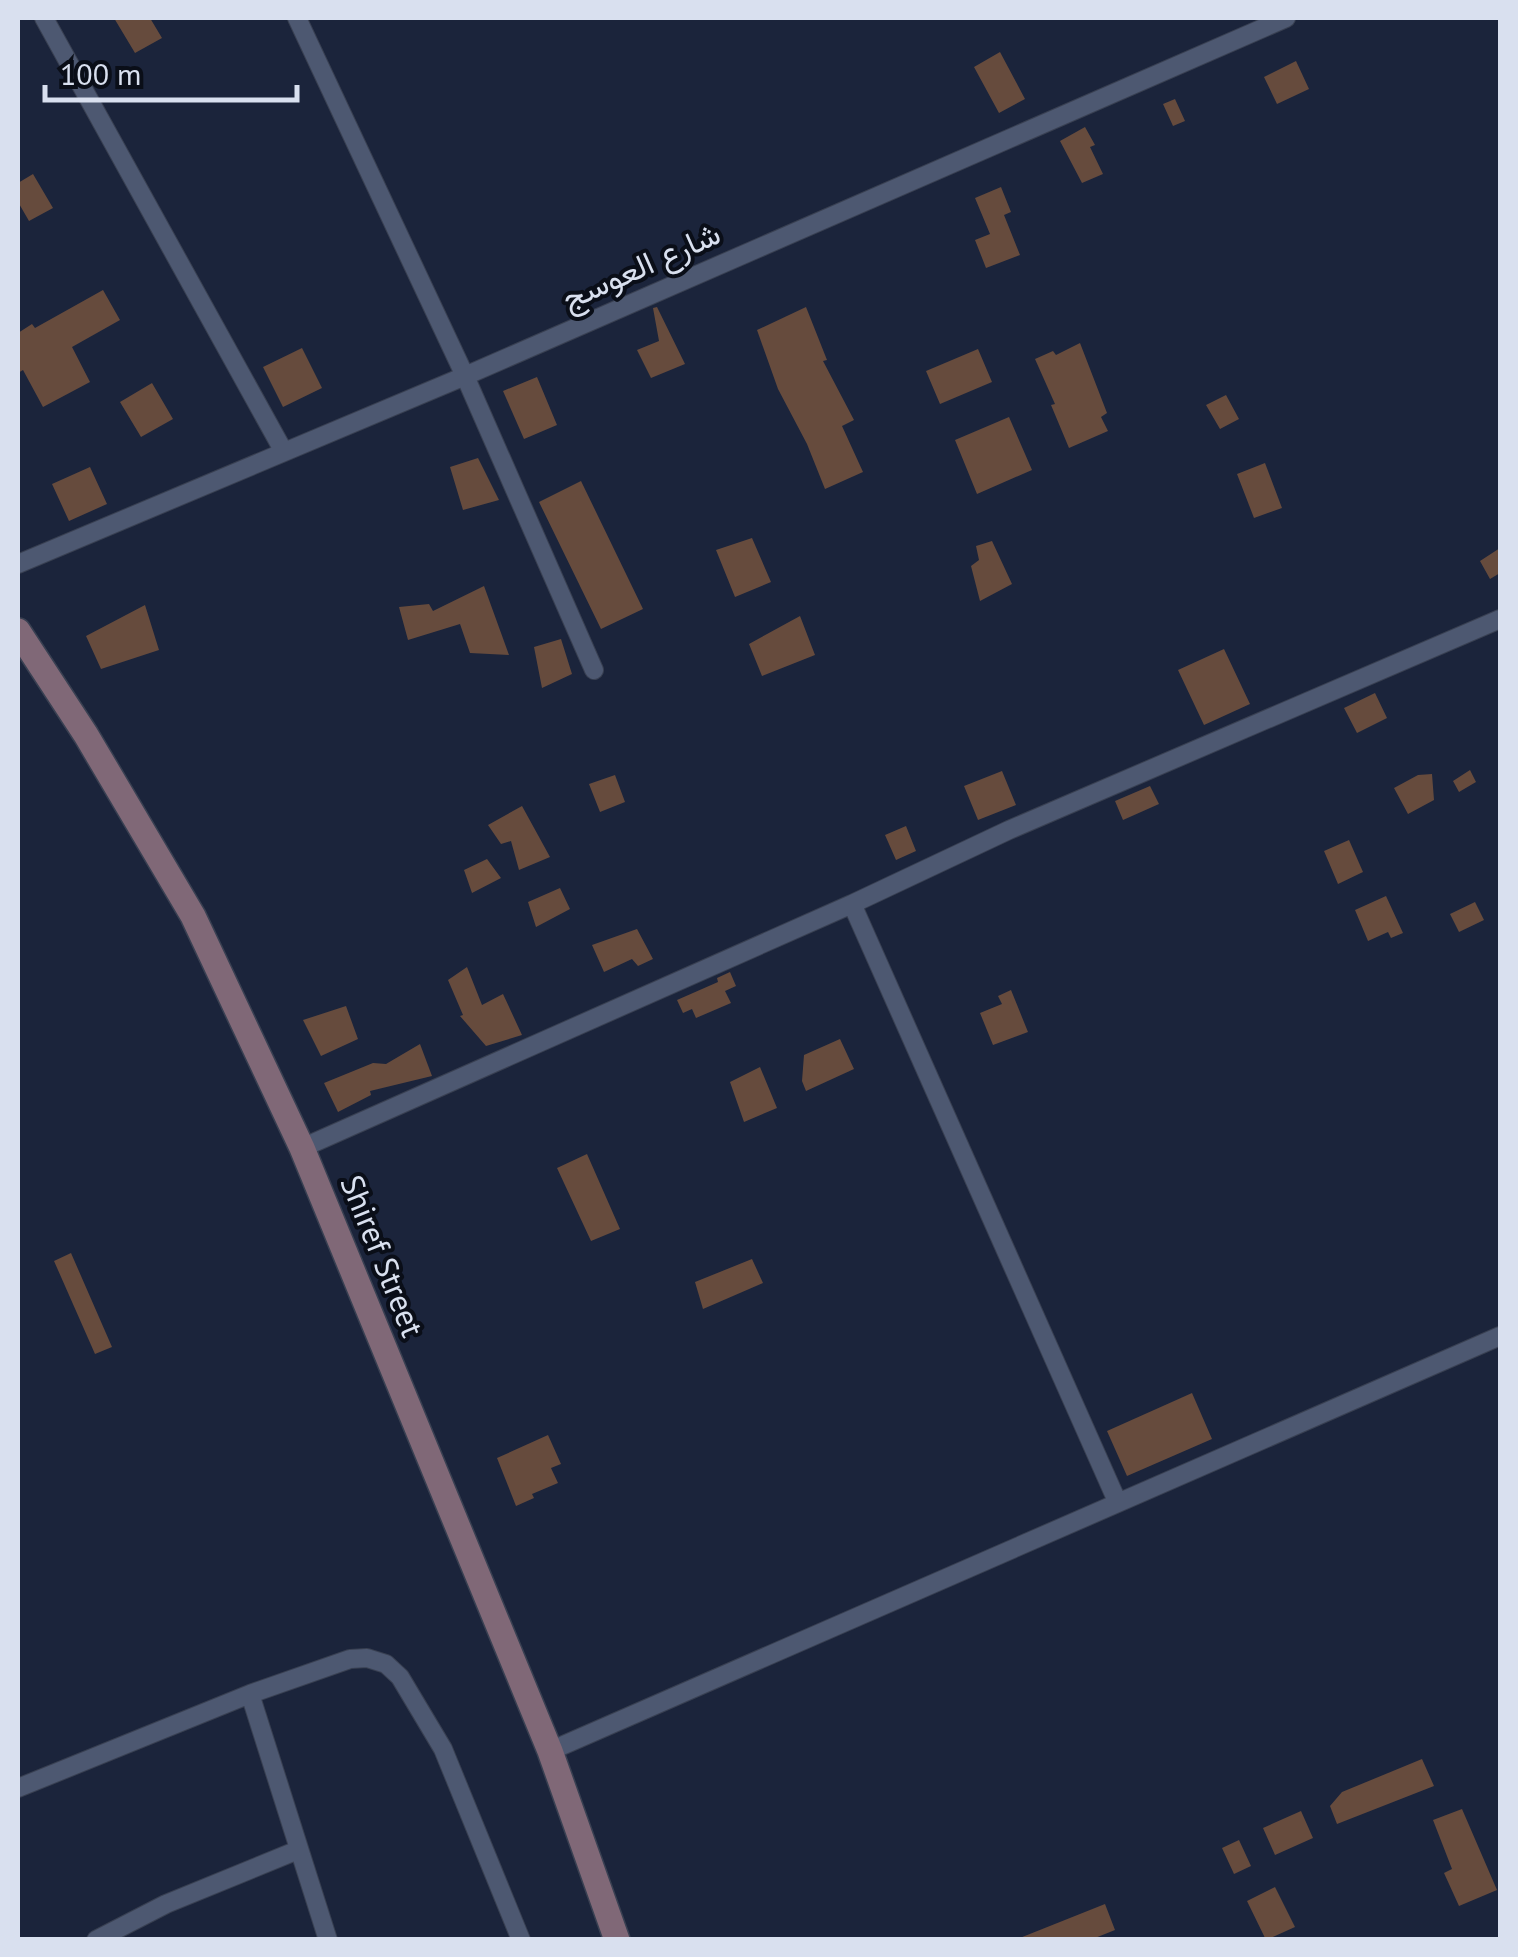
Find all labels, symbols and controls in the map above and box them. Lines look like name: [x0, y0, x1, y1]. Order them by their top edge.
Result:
scale bar: [45, 40, 298, 102]
text: 100 m: [60, 54, 141, 93]
street label: شارع العوسج: [555, 211, 727, 321]
street label: Shiref Street: [331, 1169, 434, 1343]

